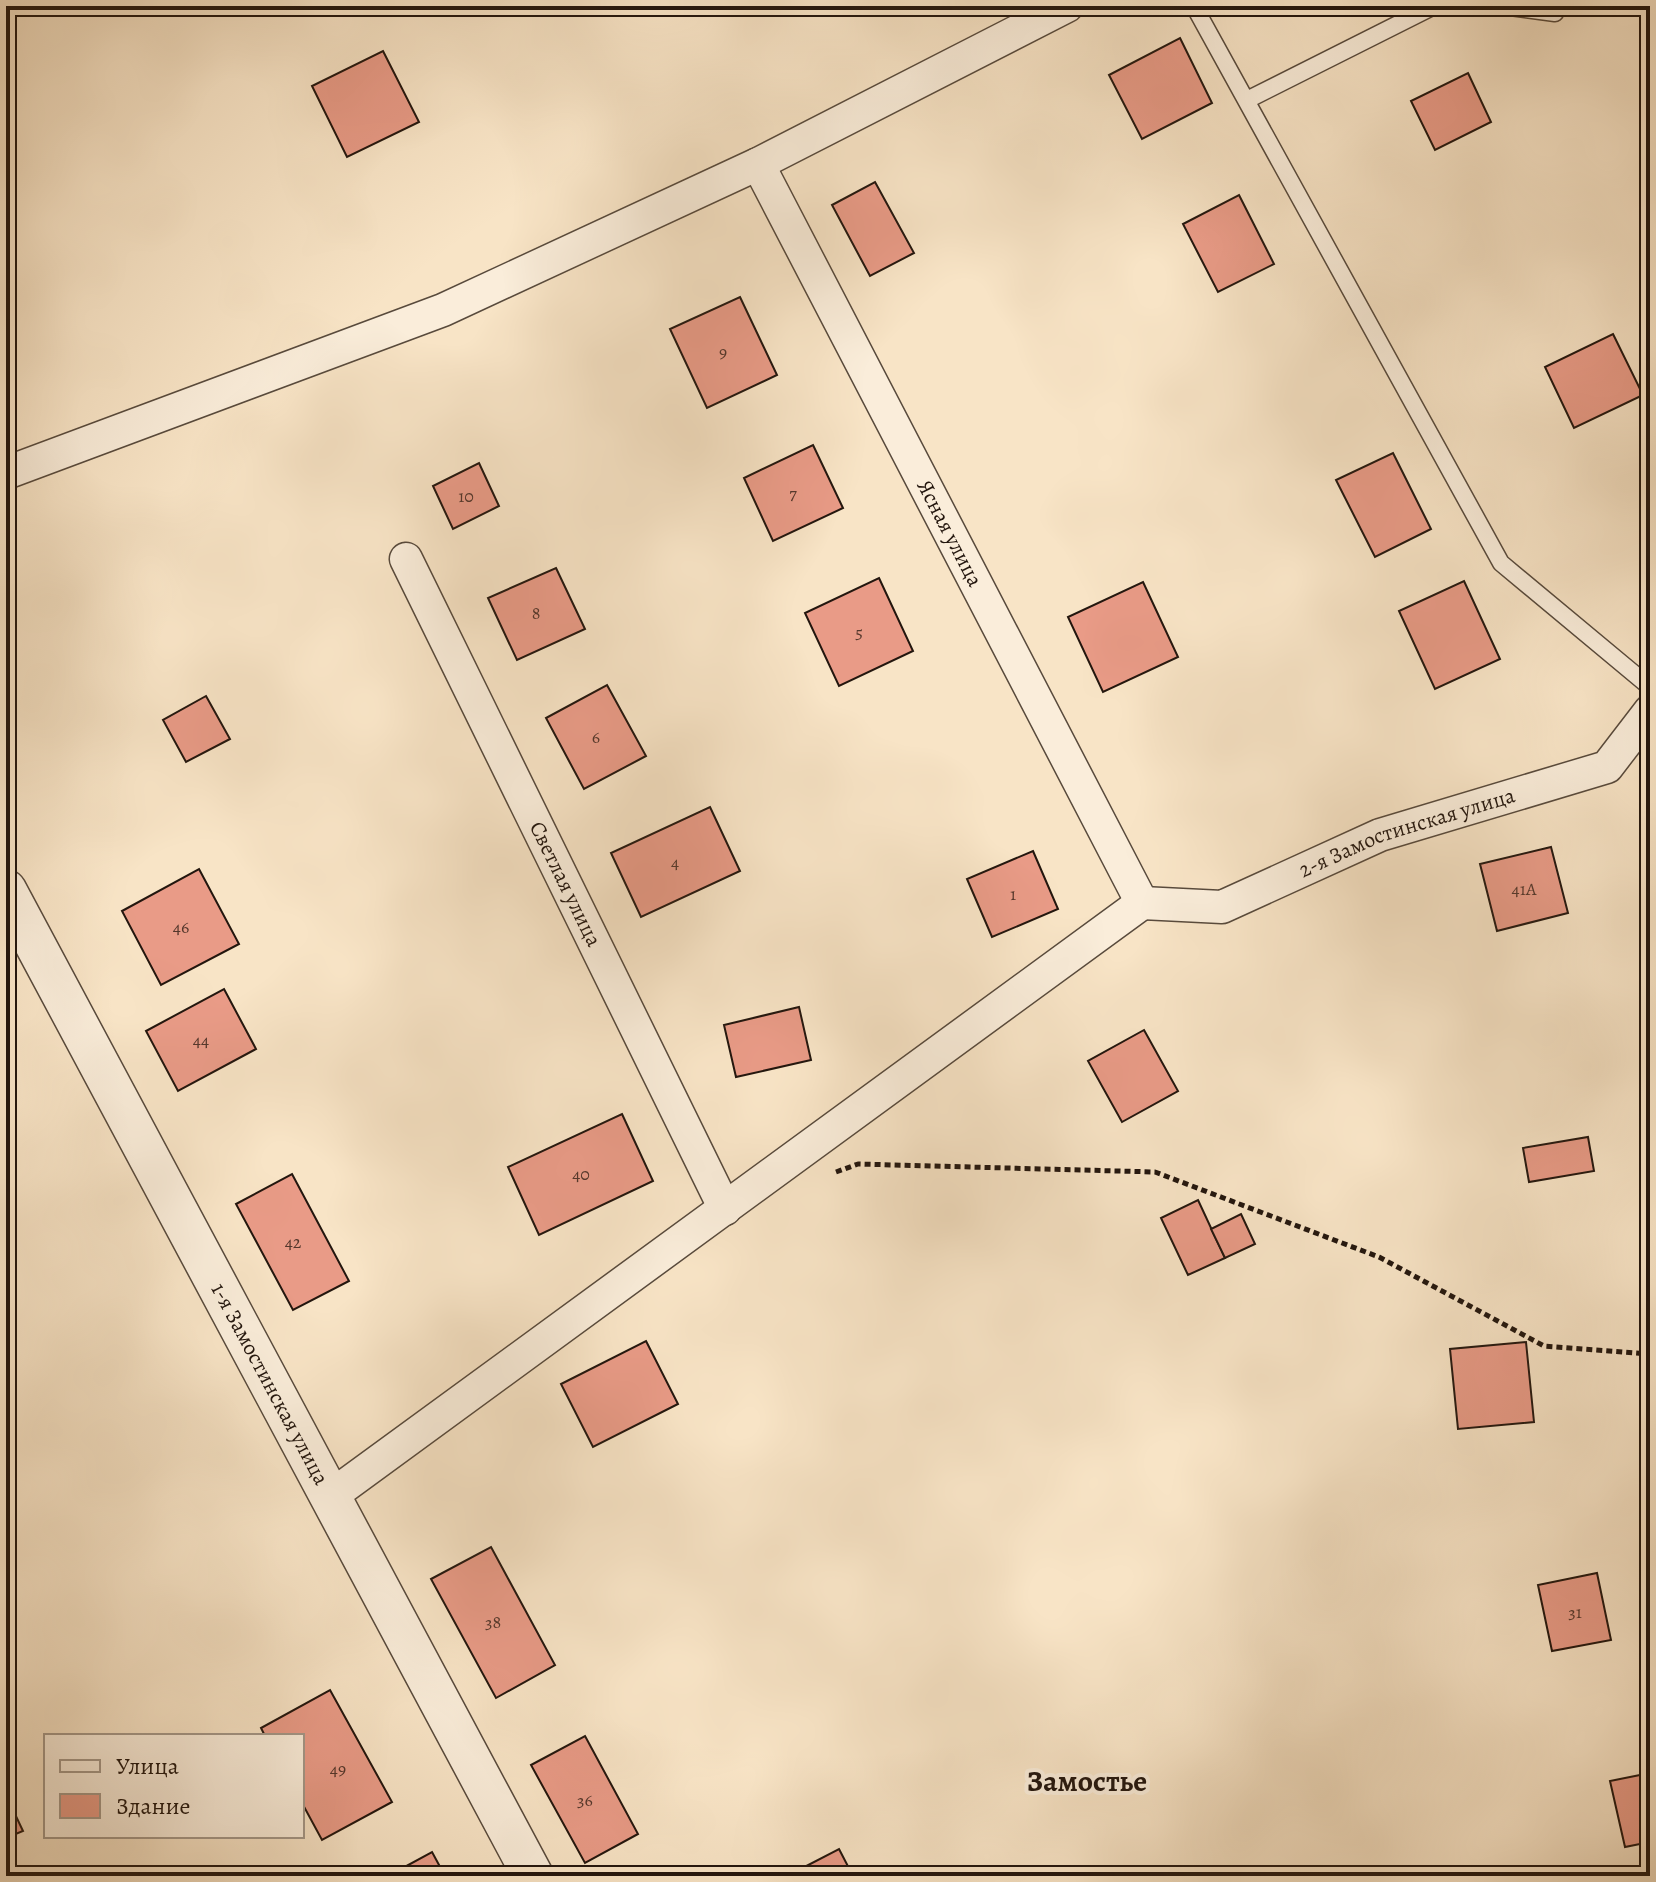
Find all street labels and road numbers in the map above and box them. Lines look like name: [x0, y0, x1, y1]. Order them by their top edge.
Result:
street label: Ясная улица: [910, 474, 990, 593]
street label: 2-я Замостинская улица: [1294, 780, 1519, 885]
street label: Светлая улица: [522, 816, 609, 952]
street label: 1-я Замостинская улица: [204, 1278, 337, 1491]

